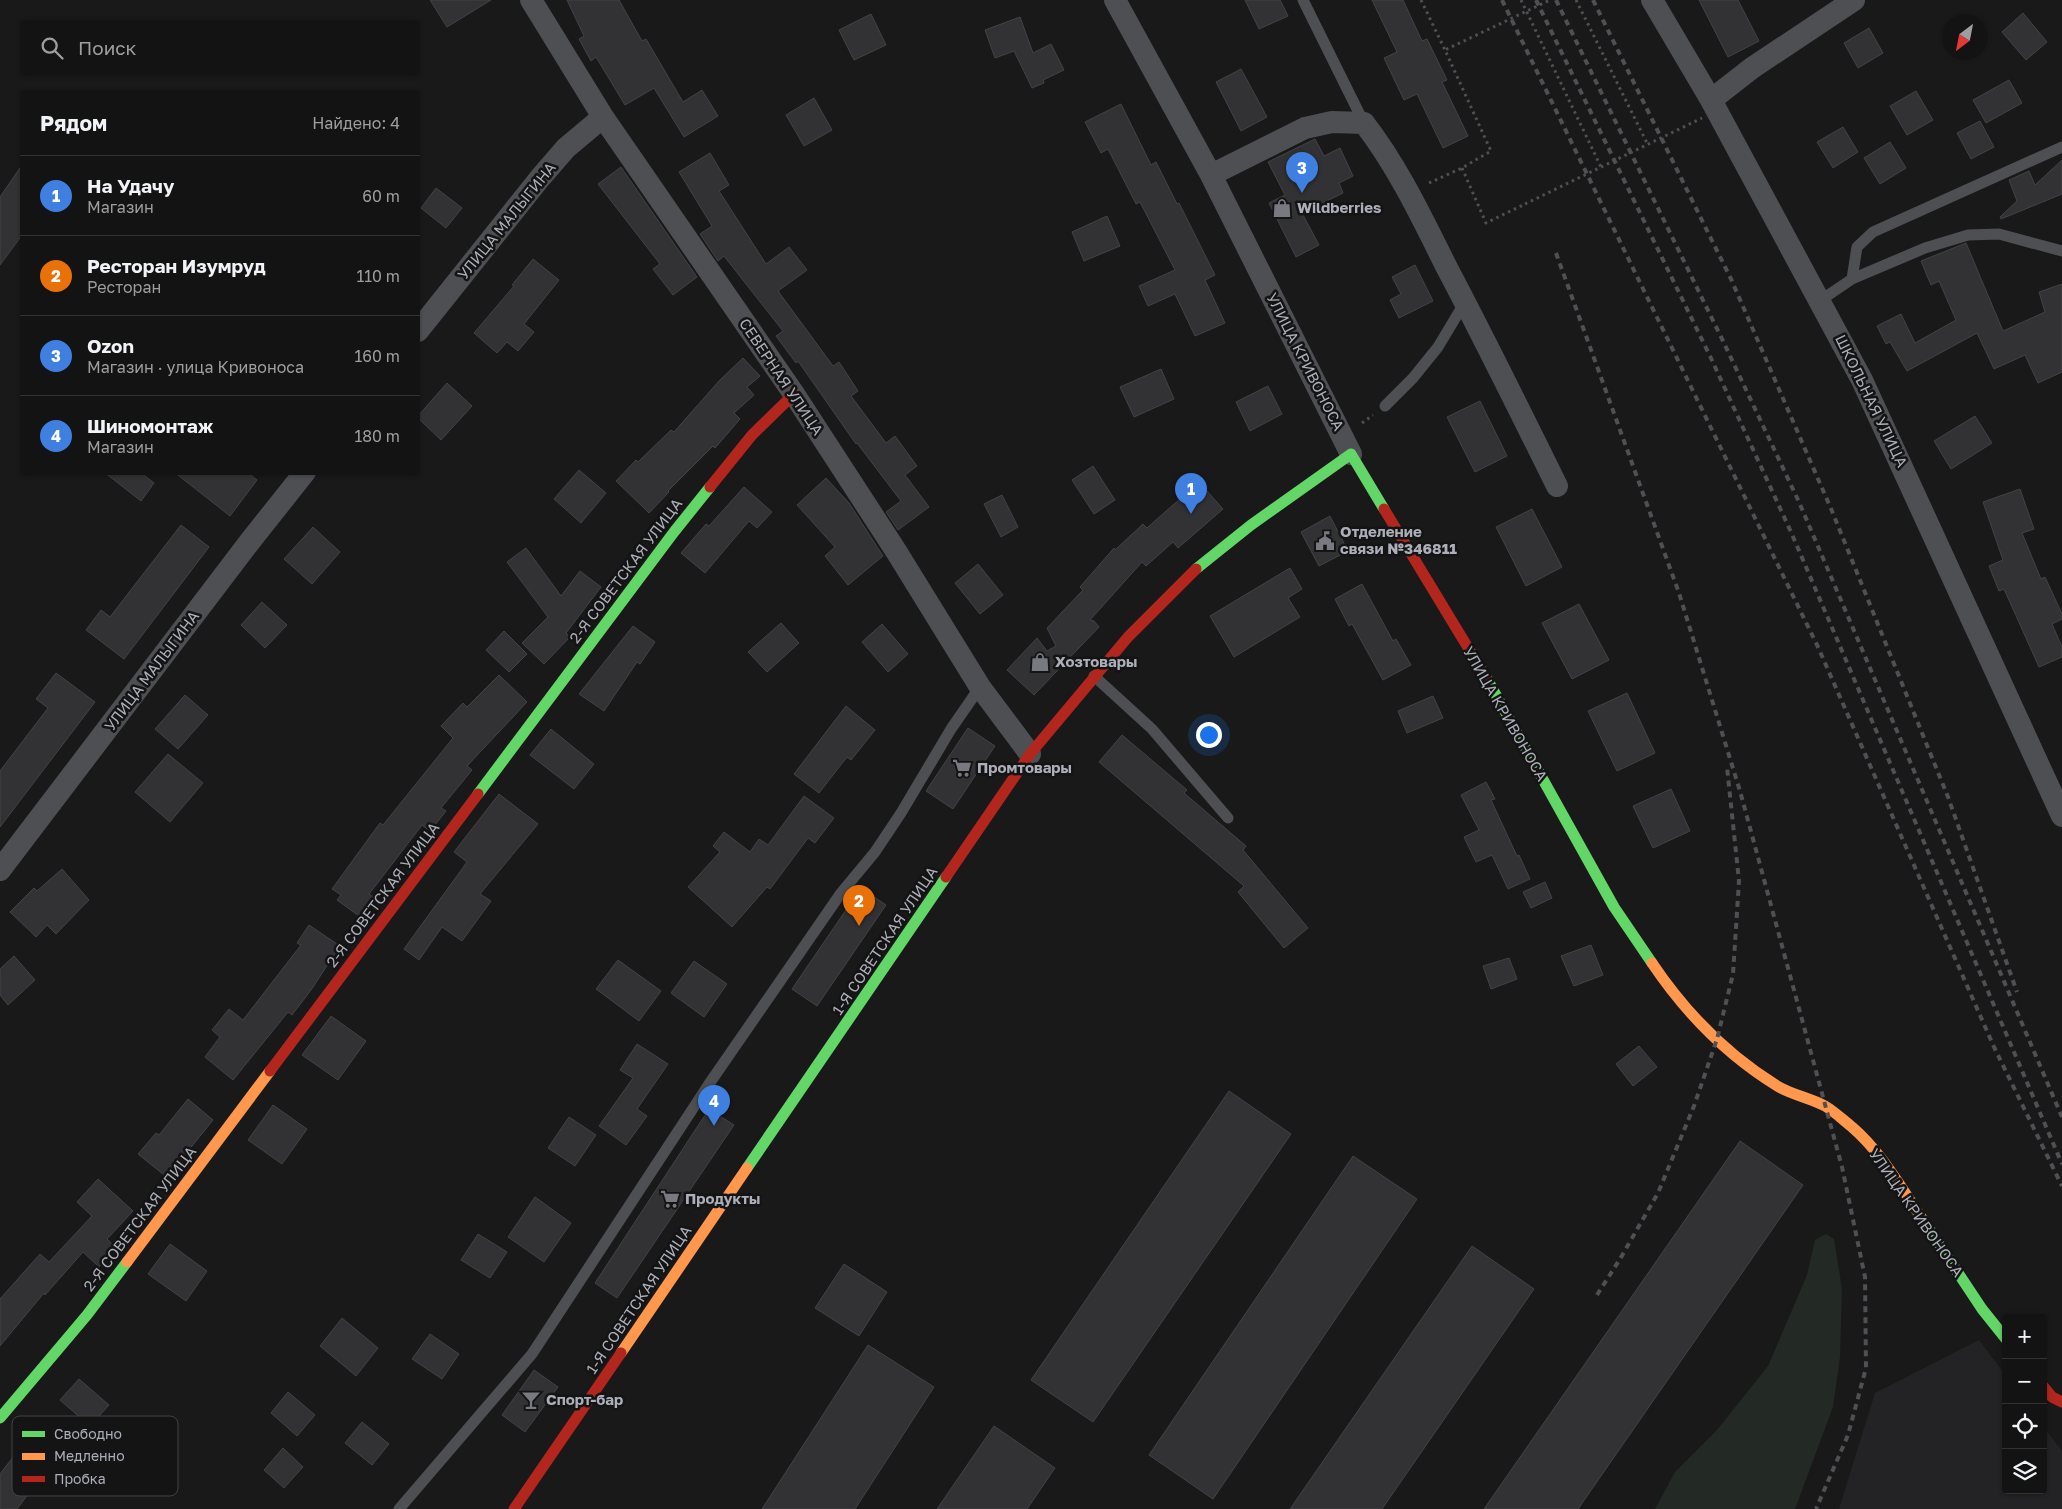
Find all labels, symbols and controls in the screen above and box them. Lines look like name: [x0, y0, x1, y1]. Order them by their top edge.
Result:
north arrow: [1942, 15, 1987, 60]
search box: [20, 20, 420, 75]
icon: search: [38, 34, 66, 62]
text: Поиск: [78, 36, 137, 59]
text: Рядом: [40, 110, 107, 136]
text: Найдено: 4: [312, 113, 400, 133]
pin: 3: [1286, 152, 1318, 193]
street label: УЛИЦА МАЛЫГИНА: [453, 158, 559, 283]
text: На Удачу: [87, 174, 174, 197]
text: 1: [52, 186, 60, 206]
text: 60 m: [362, 186, 400, 206]
text: Магазин: [87, 197, 154, 217]
shop icon: Wildberries: [1271, 197, 1293, 219]
place label: Wildberries: [1297, 198, 1381, 216]
text: Ресторан Изумруд: [87, 254, 266, 277]
text: 2: [51, 266, 61, 286]
text: 110 m: [356, 266, 400, 286]
text: Ресторан: [87, 277, 161, 297]
street label: УЛИЦА КРИВОНОСА: [1263, 290, 1348, 433]
street label: СЕВЕРНАЯ УЛИЦА: [736, 315, 828, 438]
street label: ШКОЛЬНАЯ УЛИЦА: [1832, 331, 1912, 470]
text: Ozon: [87, 334, 134, 357]
text: 3: [51, 346, 61, 366]
text: 160 m: [354, 346, 400, 366]
text: Магазин · улица Кривоноса: [87, 357, 304, 377]
text: Шиномонтаж: [87, 414, 213, 437]
text: 4: [51, 426, 61, 446]
text: 180 m: [354, 426, 400, 446]
text: Магазин: [87, 437, 154, 457]
pin: 1: [1175, 473, 1207, 514]
street label: 2-Я СОВЕТСКАЯ УЛИЦА: [565, 495, 685, 646]
place label: Отделение связи №346811: [1340, 522, 1457, 557]
public building icon: Отделение связи №346811: [1314, 530, 1336, 552]
street label: УЛИЦА МАЛЫГИНА: [100, 607, 202, 734]
street label: УЛИЦА КРИВОНОСА: [1460, 643, 1552, 784]
shop icon: Хозтовары: [1029, 651, 1051, 673]
place label: Хозтовары: [1055, 652, 1137, 670]
your location: [1196, 722, 1222, 748]
supermarket icon: Промтовары: [951, 757, 973, 779]
place label: Промтовары: [977, 758, 1072, 776]
street label: 2-Я СОВЕТСКАЯ УЛИЦА: [322, 819, 442, 970]
street label: 1-Я СОВЕТСКАЯ УЛИЦА: [828, 863, 941, 1018]
pin: 2: [843, 885, 875, 926]
pin: 4: [698, 1085, 730, 1126]
street label: 2-Я СОВЕТСКАЯ УЛИЦА: [79, 1143, 199, 1294]
street label: УЛИЦА КРИВОНОСА: [1866, 1145, 1968, 1280]
supermarket icon: Продукты: [659, 1188, 681, 1210]
place label: Продукты: [685, 1189, 760, 1207]
street label: 1-Я СОВЕТСКАЯ УЛИЦА: [582, 1222, 695, 1377]
map controls: [2002, 1314, 2047, 1494]
button: +: [2002, 1314, 2047, 1359]
button: −: [2002, 1359, 2047, 1404]
bar icon: Спорт-бар: [520, 1389, 542, 1411]
place label: Спорт-бар: [546, 1390, 623, 1408]
button: locate: [2002, 1404, 2047, 1449]
legend: [12, 1416, 178, 1496]
text: Свободно: [54, 1425, 122, 1442]
text: Медленно: [54, 1447, 125, 1464]
button: layers: [2002, 1449, 2047, 1494]
text: Пробка: [54, 1470, 106, 1487]

